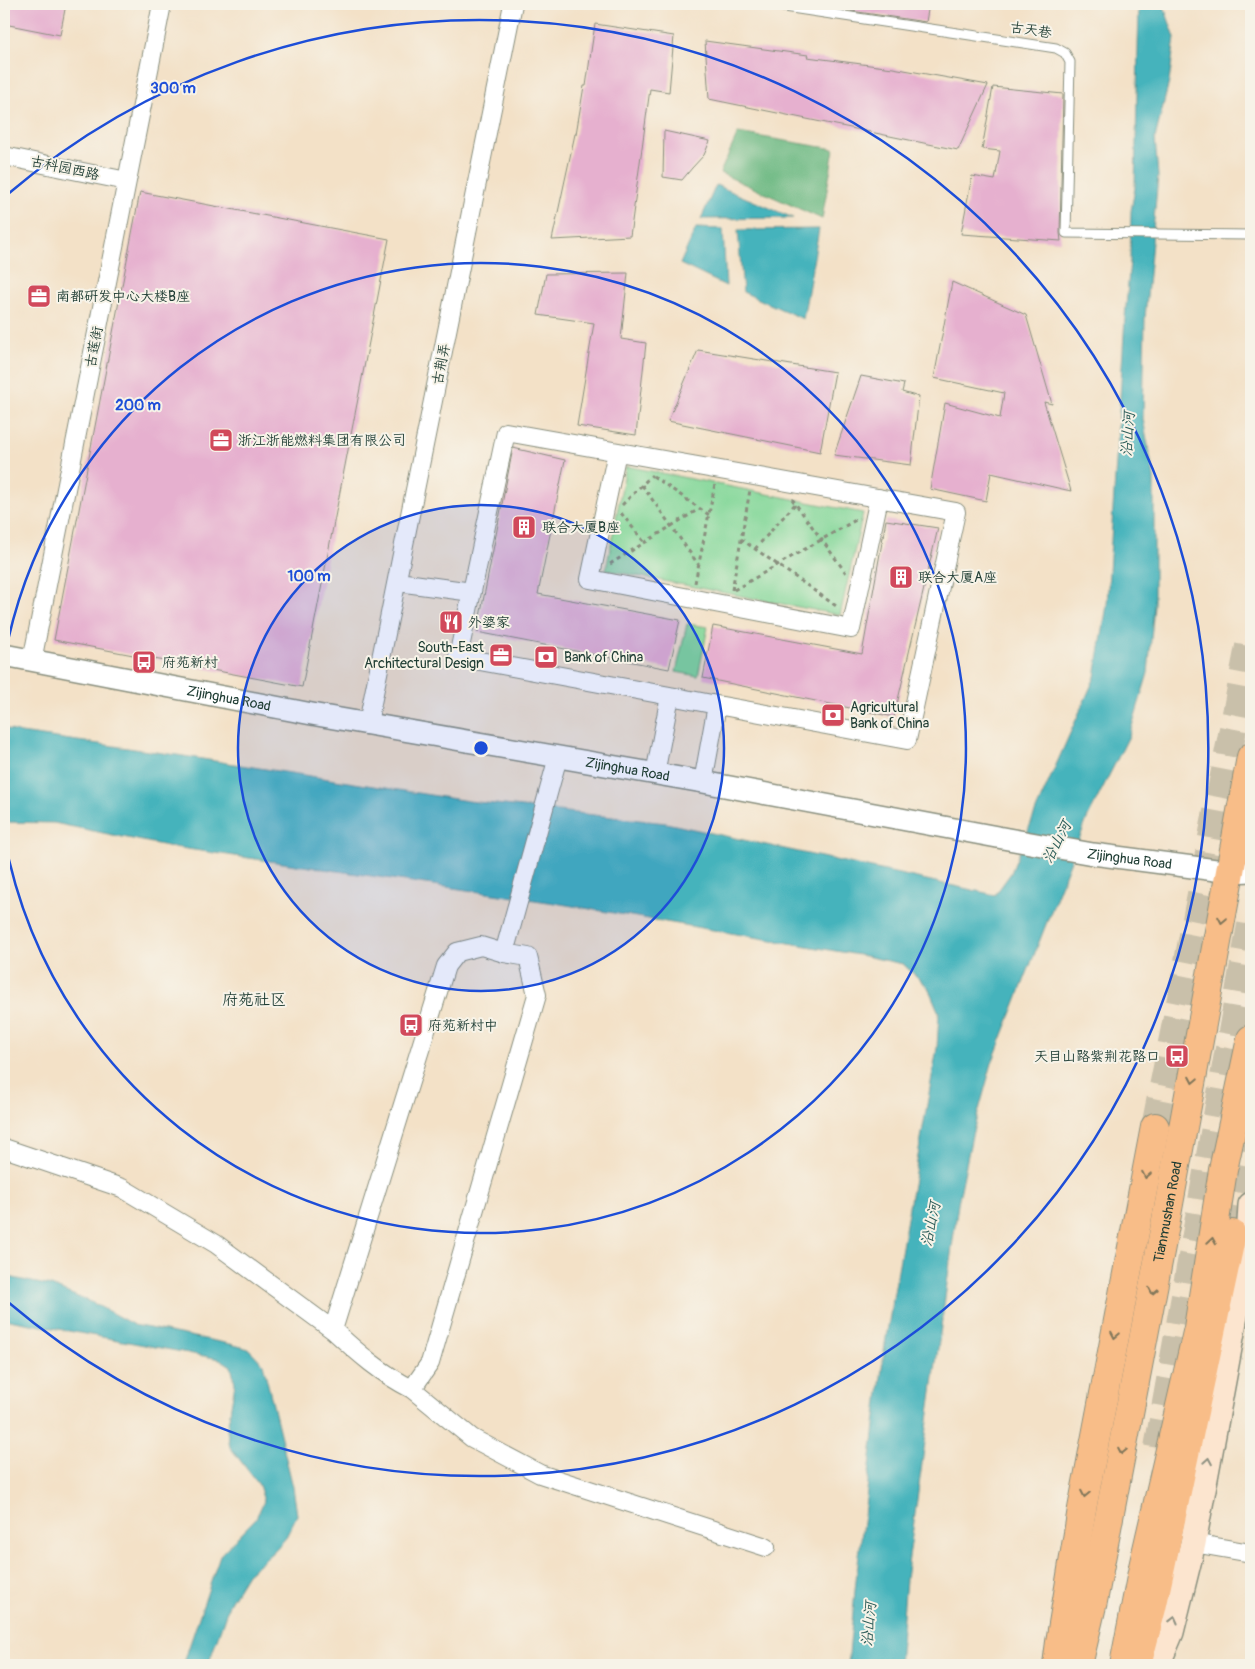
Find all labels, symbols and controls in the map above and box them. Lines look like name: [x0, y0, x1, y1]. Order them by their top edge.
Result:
street label: 古天巷: [1009, 18, 1054, 42]
text: 300 m: [150, 79, 196, 98]
street label: 古科园西路: [29, 152, 101, 184]
office icon: 南都研发中心大楼B座: [26, 283, 52, 309]
place label: 南都研发中心大楼B座: [56, 288, 190, 305]
street label: 古莲街: [82, 325, 106, 369]
street label: 古荆弄: [429, 342, 453, 386]
text: 200 m: [115, 396, 161, 415]
water label: 沿山河: [1117, 408, 1139, 457]
office icon: 浙江浙能燃料集团有限公司: [208, 427, 234, 453]
place label: 浙江浙能燃料集团有限公司: [238, 432, 406, 449]
building icon: 联合大厦B座: [511, 514, 537, 540]
place label: 联合大厦B座: [542, 519, 620, 536]
building icon: 联合大厦A座: [888, 564, 914, 590]
text: 100 m: [288, 567, 330, 586]
place label: 联合大厦A座: [918, 569, 997, 586]
restaurant icon: 外婆家: [438, 609, 464, 635]
place label: 外婆家: [468, 614, 510, 631]
place label: South-East Architectural Design: [364, 639, 484, 672]
office icon: South-East Architectural Design: [488, 642, 514, 668]
bank icon: Bank of China: [533, 644, 559, 670]
bus stop icon: 府苑新村: [131, 649, 157, 675]
place label: Bank of China: [564, 649, 643, 666]
place label: 府苑新村: [162, 654, 218, 671]
street label: Zijinghua Road: [185, 682, 273, 715]
place label: Agricultural Bank of China: [850, 699, 929, 732]
bank icon: Agricultural Bank of China: [820, 702, 846, 728]
centre of rings: [472, 739, 490, 757]
street label: Zijinghua Road: [584, 753, 671, 785]
water label: 沿山河: [1038, 815, 1077, 866]
street label: Zijinghua Road: [1086, 845, 1173, 873]
one-way arrow: [1218, 916, 1228, 925]
district label: 府苑社区: [222, 990, 286, 1010]
bus stop icon: 府苑新村中: [398, 1012, 424, 1038]
place label: 府苑新村中: [428, 1017, 498, 1034]
bus stop icon: 天目山路紫荆花路口: [1164, 1043, 1190, 1069]
place label: 天目山路紫荆花路口: [1034, 1048, 1160, 1065]
one-way arrow: [1188, 1076, 1198, 1084]
street label: Tianmushan Road: [1150, 1160, 1185, 1264]
one-way arrow: [1141, 1171, 1151, 1179]
water label: 沿山河: [917, 1197, 946, 1248]
one-way arrow: [1206, 1236, 1217, 1244]
one-way arrow: [1148, 1287, 1158, 1296]
one-way arrow: [1111, 1330, 1121, 1339]
one-way arrow: [1117, 1446, 1127, 1455]
one-way arrow: [1203, 1456, 1213, 1465]
one-way arrow: [1081, 1490, 1091, 1499]
water label: 沿山河: [858, 1598, 881, 1647]
one-way arrow: [1168, 1615, 1179, 1624]

